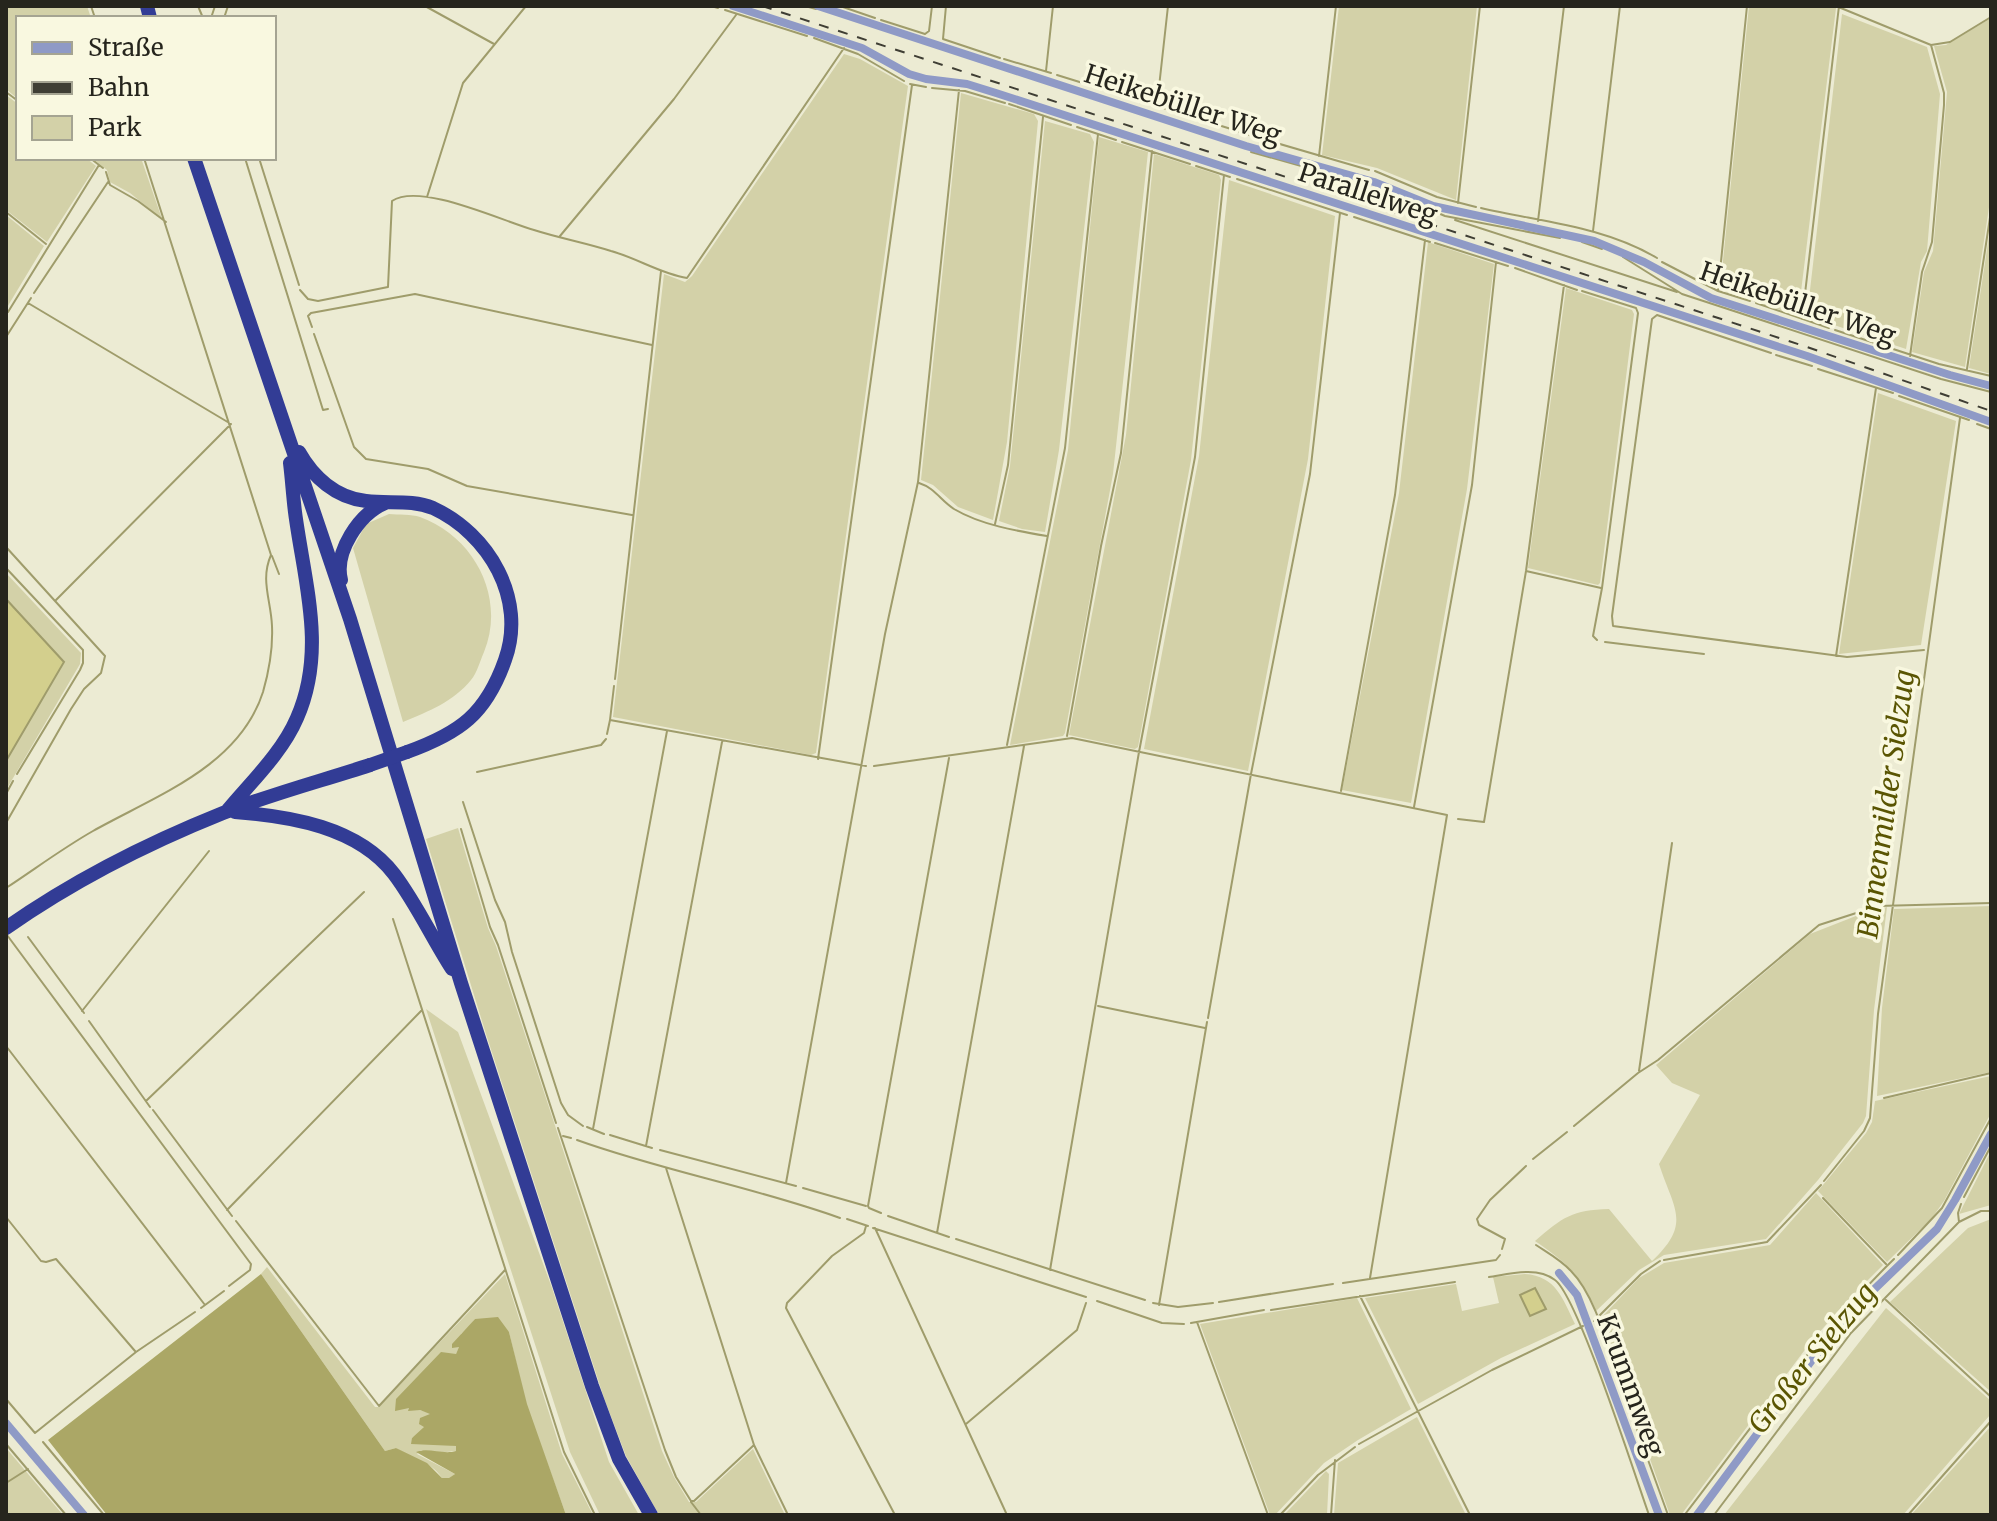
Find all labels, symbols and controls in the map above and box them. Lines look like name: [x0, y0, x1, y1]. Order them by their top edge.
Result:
legend: [16, 16, 276, 160]
text: Straße: [88, 32, 163, 63]
street label: Heikebüller Weg: [1080, 57, 1286, 151]
text: Bahn: [88, 72, 149, 103]
text: Park: [88, 112, 142, 143]
street label: Parallelweg: [1294, 155, 1442, 231]
street label: Heikebüller Weg: [1696, 254, 1901, 352]
water label: Binnenmilder Sielzug: [1849, 667, 1923, 941]
water label: Großer Sielzug: [1740, 1275, 1884, 1441]
street label: Krummweg: [1590, 1309, 1672, 1461]

